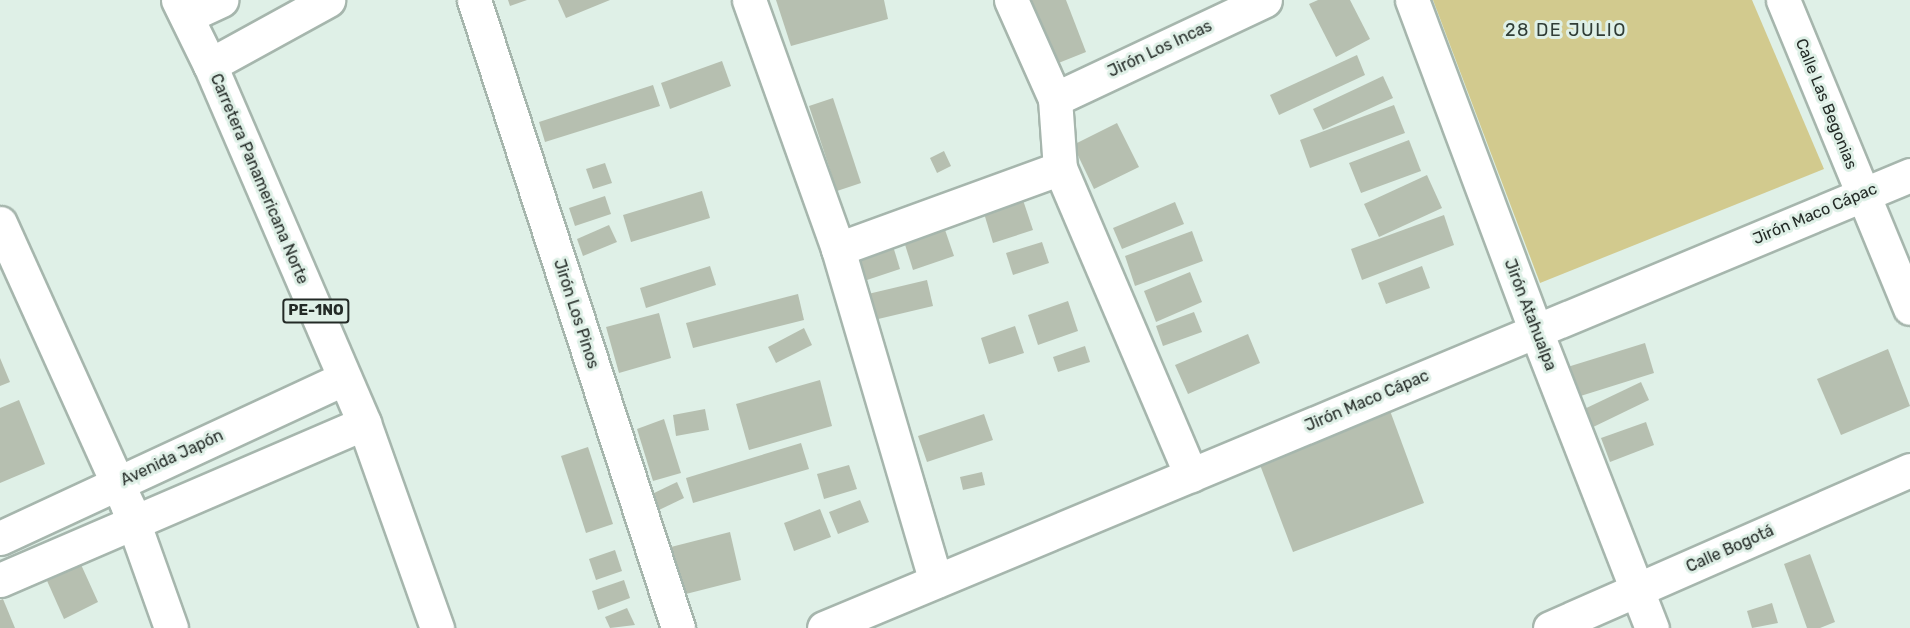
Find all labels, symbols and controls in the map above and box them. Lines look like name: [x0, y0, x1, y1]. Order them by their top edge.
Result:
street label: Jirón Los Incas: [1105, 16, 1215, 82]
district label: 28 DE JULIO: [1505, 19, 1627, 41]
street label: Calle Las Begonias: [1791, 36, 1861, 172]
street label: Carretera Panamericana Norte: [206, 71, 312, 287]
street label: Jirón Maco Cápac: [1750, 179, 1880, 249]
street label: Jirón Atahualpa: [1500, 256, 1560, 374]
street label: Jirón Los Pinos: [549, 257, 603, 371]
road number: PE-1NO: [282, 299, 350, 323]
street label: Jirón Maco Cápac: [1302, 366, 1432, 436]
street label: Avenida Japón: [118, 426, 226, 490]
street label: Calle Bogotá: [1683, 521, 1777, 577]

